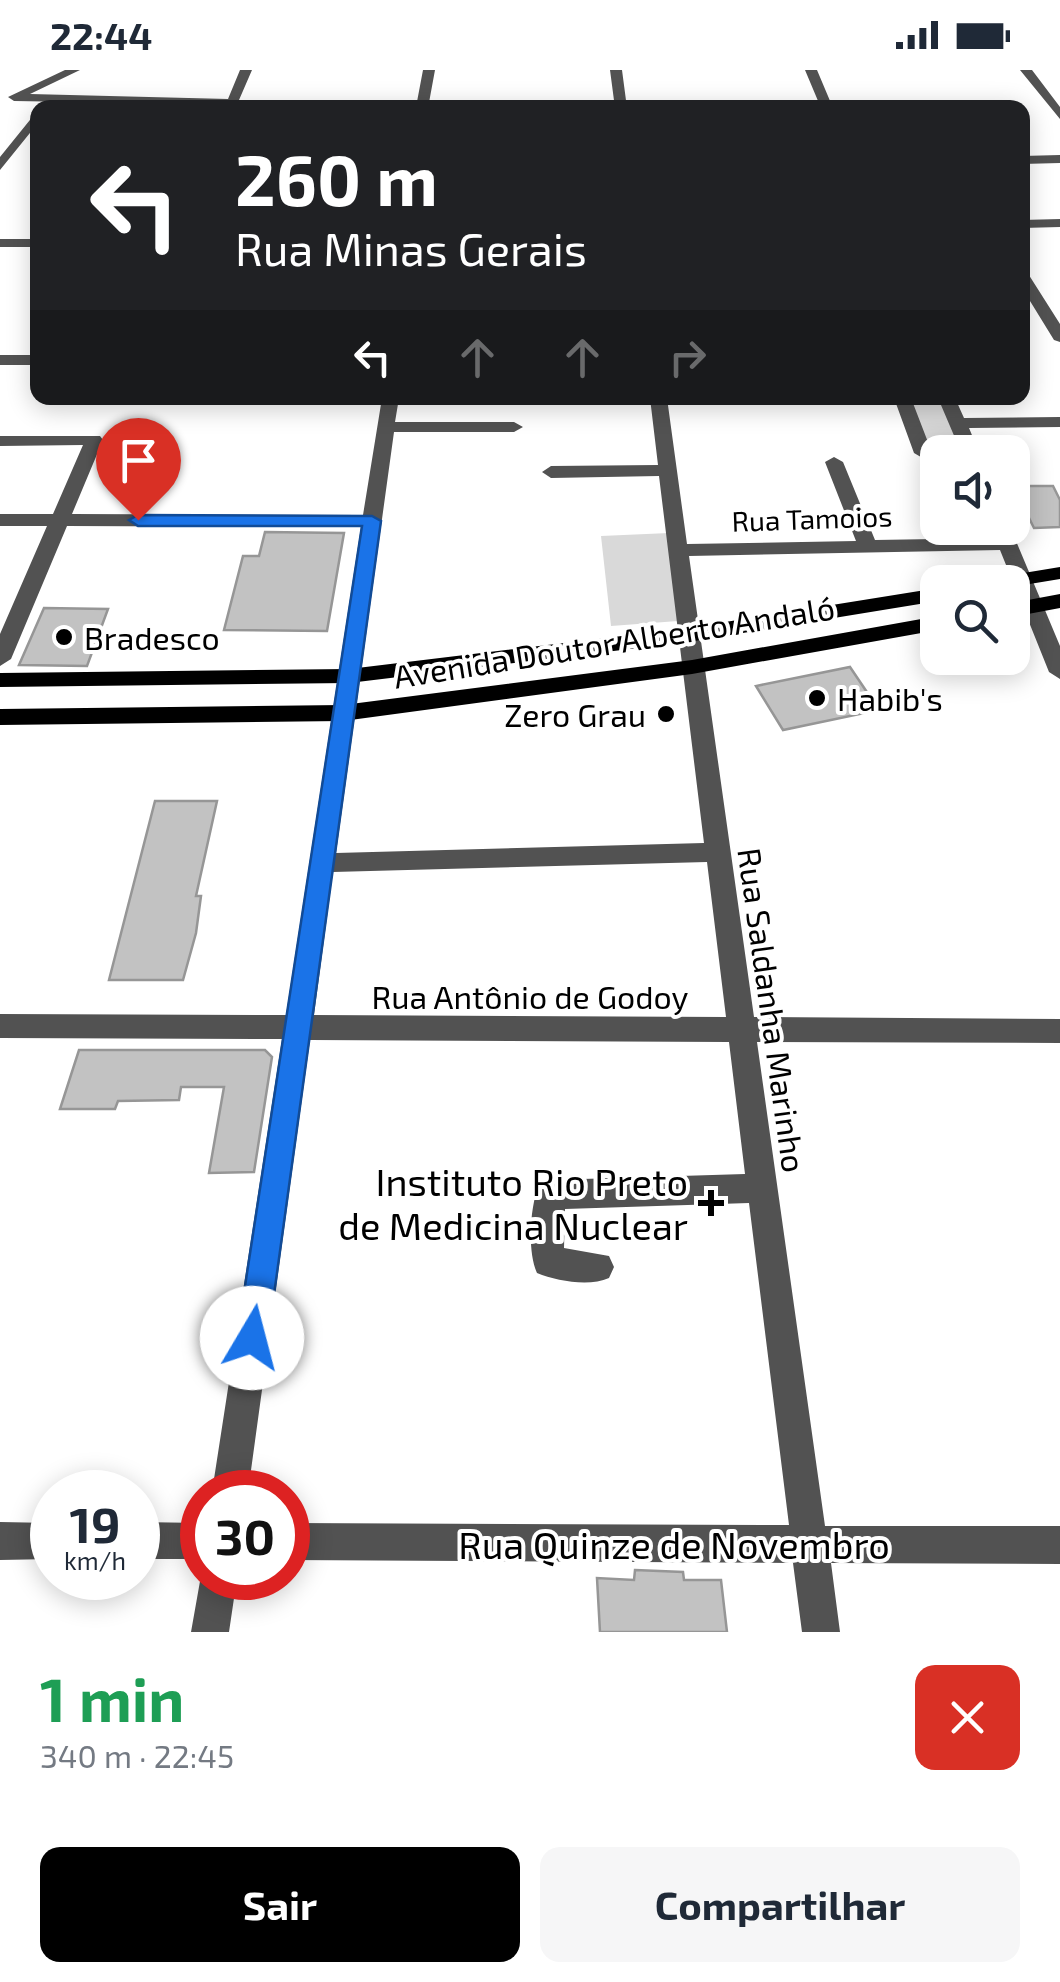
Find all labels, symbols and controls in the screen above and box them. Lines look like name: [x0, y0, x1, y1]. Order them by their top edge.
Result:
text: 22:44: [50, 12, 152, 58]
text: 260 m: [235, 136, 438, 220]
icon: left: [70, 140, 200, 270]
text: Rua Minas Gerais: [235, 221, 587, 275]
icon: left: [345, 330, 400, 385]
icon: ahead: [450, 330, 505, 385]
icon: ahead: [555, 330, 610, 385]
icon: right: [660, 330, 715, 385]
pin: [96, 418, 181, 521]
icon: arrive: [111, 433, 166, 488]
map controls: [920, 435, 1030, 675]
button: sound: [920, 435, 1030, 545]
street label: Rua Tamoios: [731, 498, 893, 538]
button: search: [920, 565, 1030, 675]
street label: Avenida Doutor Alberto Andaló: [391, 587, 837, 695]
place label: Bradesco: [84, 618, 220, 656]
marker: Bradesco: [53, 626, 75, 648]
place label: Habib's: [837, 679, 943, 717]
marker: Habib's: [806, 687, 828, 709]
place label: Zero Grau: [504, 695, 646, 733]
marker: Zero Grau: [655, 703, 677, 725]
street label: Rua Saldanha Marinho: [731, 845, 815, 1175]
street label: Rua Antônio de Godoy: [372, 977, 688, 1015]
place label: Instituto Rio Preto de Medicina Nuclear: [338, 1158, 688, 1248]
marker: Instituto Rio Preto de Medicina Nuclear: [698, 1190, 724, 1216]
position arrow: [200, 1286, 304, 1390]
speed limit sign: 30: [180, 1470, 310, 1600]
text: 19: [69, 1493, 121, 1553]
street label: Rua Quinze de Novembro: [458, 1521, 890, 1567]
text: km/h: [64, 1545, 126, 1575]
text: 1 min: [40, 1662, 184, 1734]
button: close: [915, 1665, 1020, 1770]
text: 340 m · 22:45: [40, 1736, 234, 1774]
button: Sair: [40, 1847, 520, 1962]
button: Compartilhar: [540, 1847, 1020, 1962]

